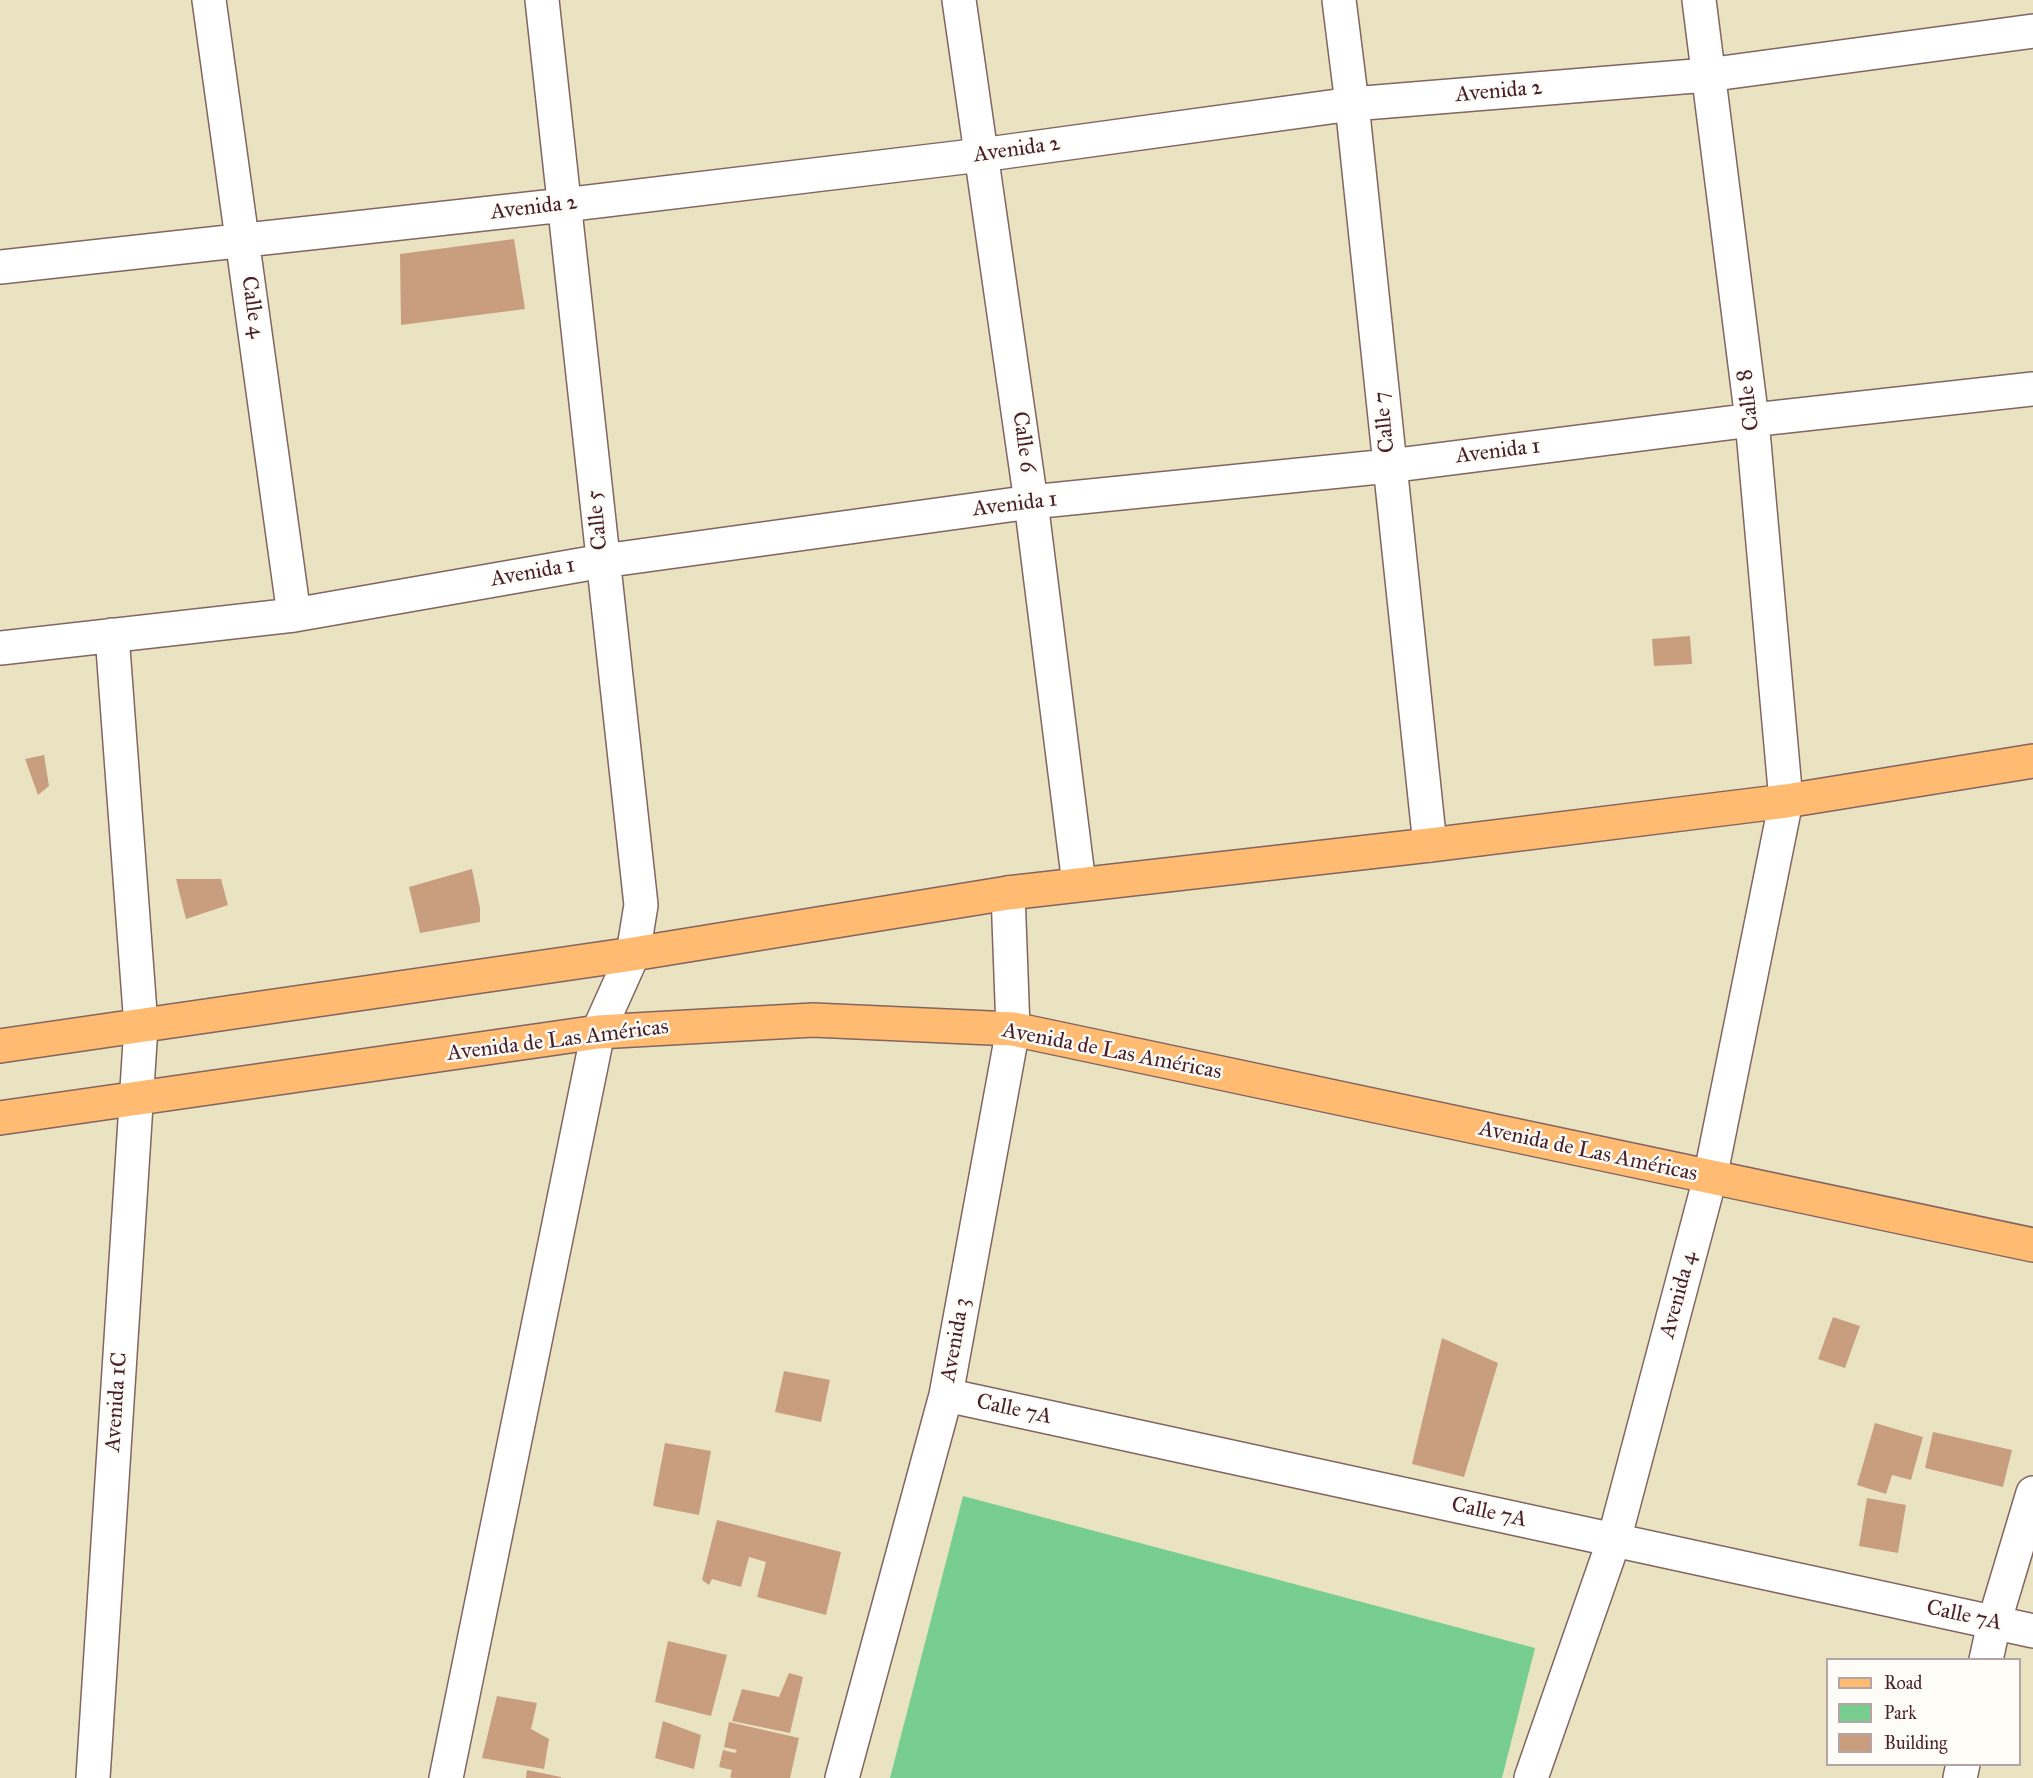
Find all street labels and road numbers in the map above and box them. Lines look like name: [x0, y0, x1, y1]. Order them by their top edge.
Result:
street label: Avenida 2: [1454, 75, 1544, 109]
street label: Avenida 2: [972, 131, 1062, 169]
street label: Avenida 2: [489, 190, 579, 226]
street label: Calle 4: [235, 274, 269, 340]
street label: Calle 8: [1732, 368, 1766, 432]
street label: Calle 7: [1369, 390, 1401, 454]
street label: Calle 6: [1006, 410, 1040, 474]
street label: Avenida 1: [1454, 434, 1542, 470]
street label: Avenida 1: [971, 487, 1059, 523]
street label: Calle 5: [582, 489, 614, 551]
street label: Avenida 1: [489, 553, 577, 593]
street label: Avenida de Las Américas: [446, 1014, 670, 1068]
street label: Avenida de Las Américas: [1000, 1018, 1224, 1086]
street label: Avenida de Las Américas: [1476, 1116, 1700, 1188]
street label: Avenida 4: [1655, 1249, 1703, 1341]
street label: Avenida 3: [936, 1296, 976, 1384]
street label: Avenida 1C: [100, 1351, 134, 1453]
street label: Calle 7A: [974, 1389, 1054, 1431]
street label: Calle 7A: [1449, 1492, 1529, 1534]
street label: Calle 7A: [1924, 1595, 2004, 1637]

